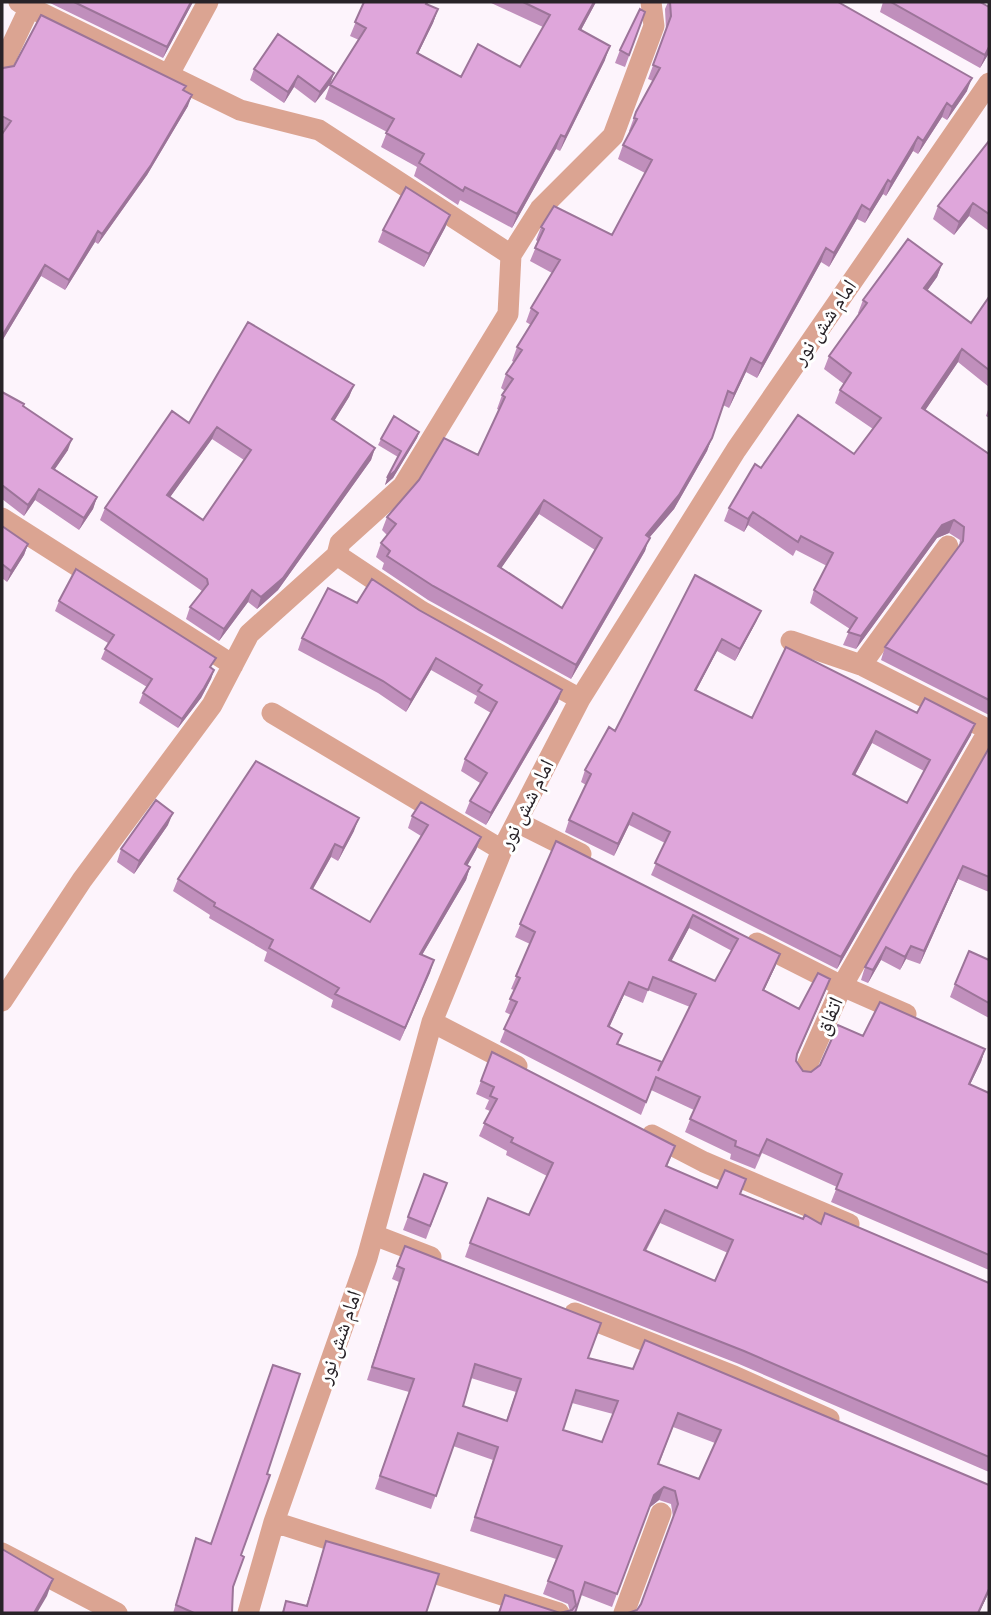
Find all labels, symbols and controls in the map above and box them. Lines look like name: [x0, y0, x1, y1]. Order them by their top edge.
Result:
street label: امام شش نور: [785, 274, 863, 371]
street label: امام شش نور: [491, 754, 561, 855]
street label: اتفاق: [808, 992, 849, 1039]
street label: امام شش نور: [310, 1286, 368, 1389]

